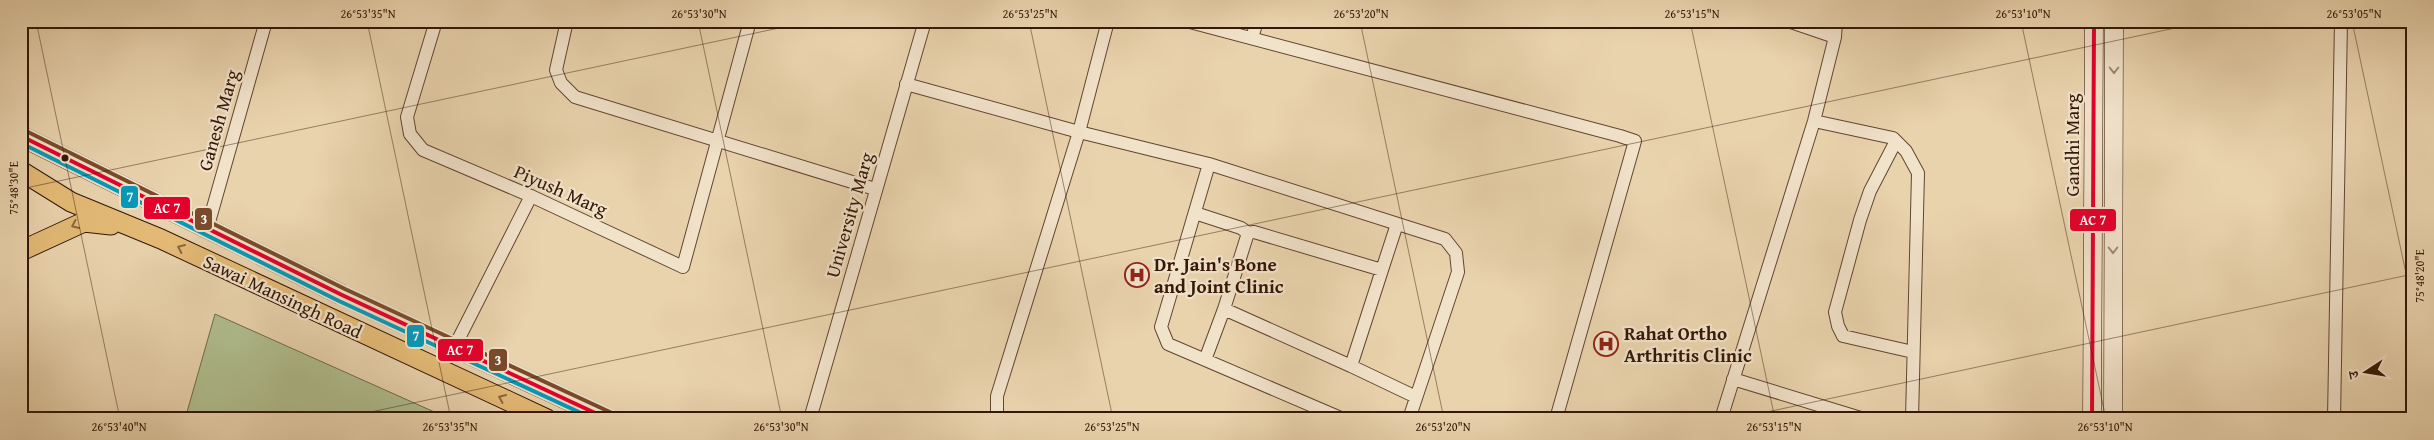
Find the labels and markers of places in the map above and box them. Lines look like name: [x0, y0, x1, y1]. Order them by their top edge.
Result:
unlabelled marker: [60, 153, 70, 163]
place label: Dr. Jain's Bone and Joint Clinic: [1154, 250, 1284, 300]
hospital icon: Dr. Jain's Bone and Joint Clinic: [1124, 262, 1150, 288]
place label: Rahat Ortho Arthritis Clinic: [1624, 319, 1752, 369]
hospital icon: Rahat Ortho Arthritis Clinic: [1593, 331, 1619, 357]

